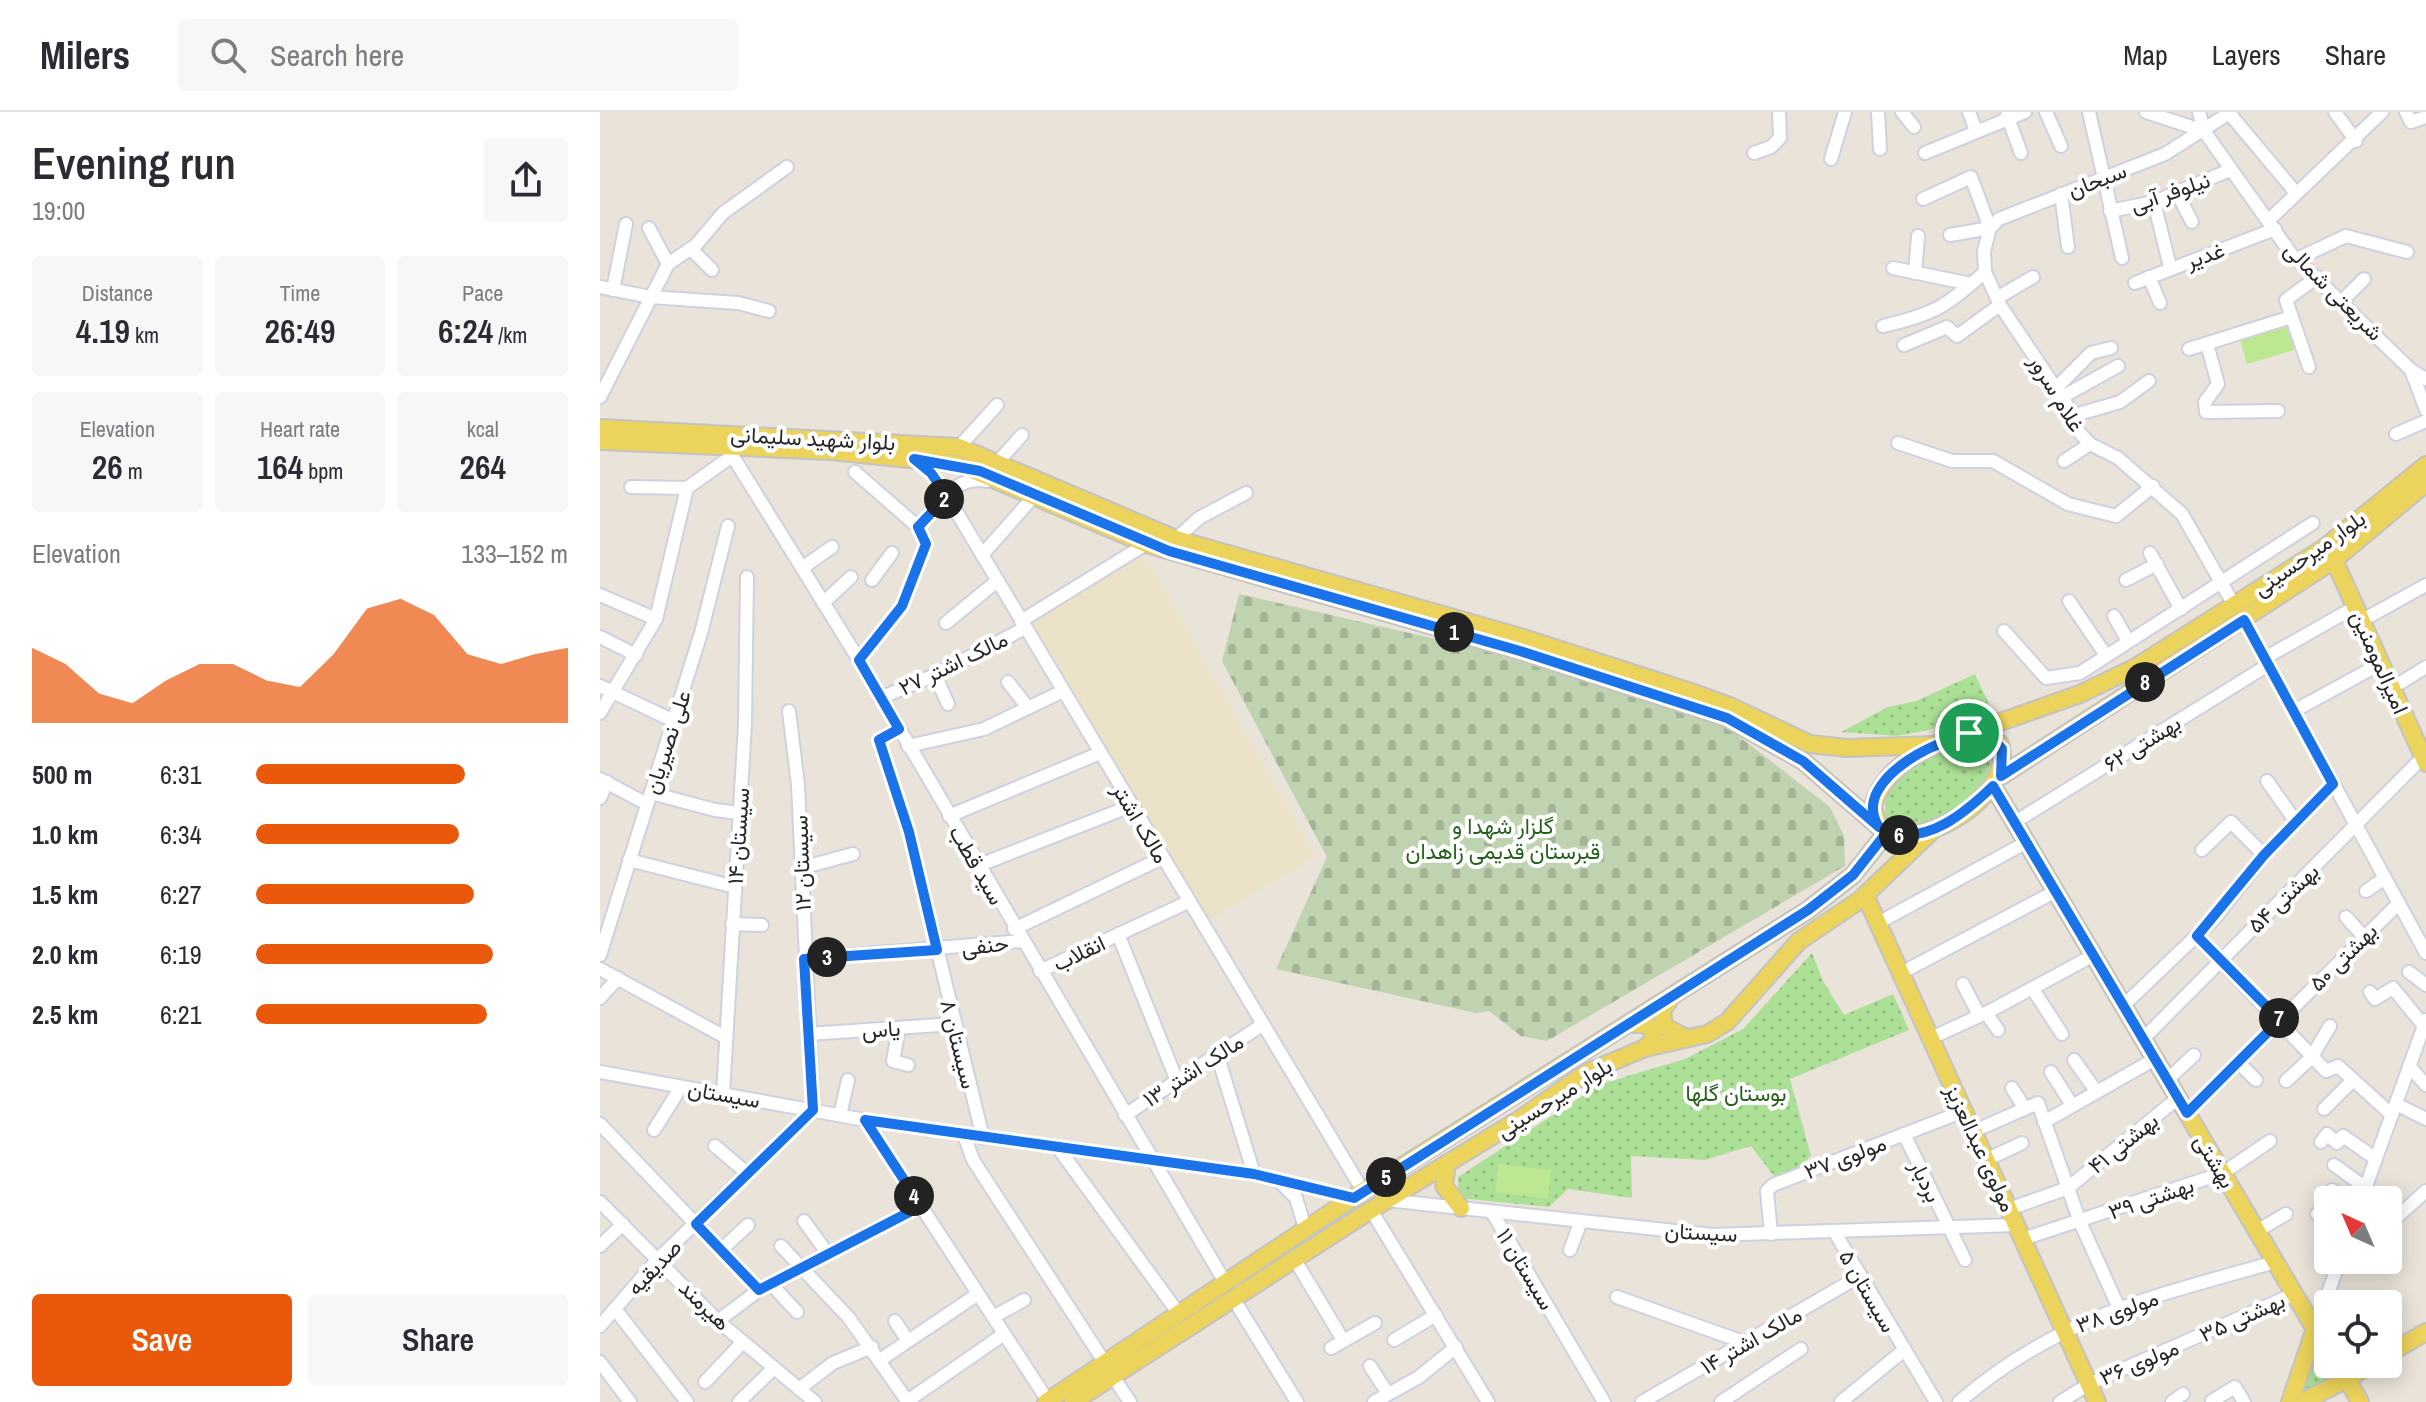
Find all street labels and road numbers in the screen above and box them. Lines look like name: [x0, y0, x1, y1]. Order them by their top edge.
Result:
street label: سبحان: [2063, 155, 2131, 205]
street label: نیلوفر آبی: [2126, 164, 2214, 220]
street label: غدیر: [2181, 234, 2228, 276]
street label: شریعتی شمالی: [2278, 235, 2390, 347]
street label: غلام سرور: [2022, 348, 2092, 437]
street label: بلوار شهید سلیمانی: [730, 419, 896, 457]
street label: بلوار میرحسینی: [2247, 503, 2371, 603]
street label: امیرالمومنین: [2344, 606, 2416, 718]
street label: مالک اشتر ۲۷: [893, 624, 1013, 702]
street label: علی نصیریان: [636, 686, 698, 798]
street label: بهشتی ۶۲: [2098, 708, 2186, 778]
street label: مالک اشتر: [1105, 777, 1177, 869]
street label: سیستان ۱۴: [720, 787, 756, 885]
street label: سیستان ۱۲: [784, 815, 818, 911]
street label: سید قطب: [942, 820, 1012, 910]
street label: بهشتی ۵۴: [2241, 856, 2325, 940]
street label: بهشتی ۵۰: [2302, 916, 2384, 998]
street label: حنفی: [960, 928, 1010, 962]
street label: انقلاب: [1048, 928, 1110, 978]
street label: سیستان ۸: [933, 996, 985, 1092]
street label: یاس: [861, 1013, 901, 1045]
street label: مالک اشتر ۱۳: [1137, 1026, 1249, 1114]
street label: بلوار میرحسینی: [1490, 1051, 1618, 1145]
street label: سیستان: [685, 1073, 763, 1115]
street label: مولوی عبدالعزیز: [1938, 1078, 2024, 1217]
street label: بهشتی ۴۱: [2082, 1106, 2164, 1180]
street label: مولوی ۳۷: [1800, 1128, 1890, 1186]
street label: بهشتی: [2187, 1128, 2243, 1194]
street label: بردبار: [1903, 1154, 1949, 1207]
street label: بهشتی ۳۹: [2104, 1169, 2198, 1227]
street label: سیستان: [1664, 1215, 1738, 1249]
street label: سیستان ۱۱: [1490, 1222, 1562, 1316]
street label: صدیقیه: [620, 1232, 688, 1302]
street label: سیستان ۵: [1832, 1244, 1904, 1338]
street label: هیرمند: [672, 1273, 738, 1337]
street label: مولوی ۳۸: [2072, 1282, 2162, 1340]
street label: بهشتی ۳۵: [2194, 1285, 2290, 1349]
street label: مالک اشتر ۱۴: [1695, 1299, 1807, 1381]
street label: مولوی ۳۶: [2095, 1332, 2183, 1392]

